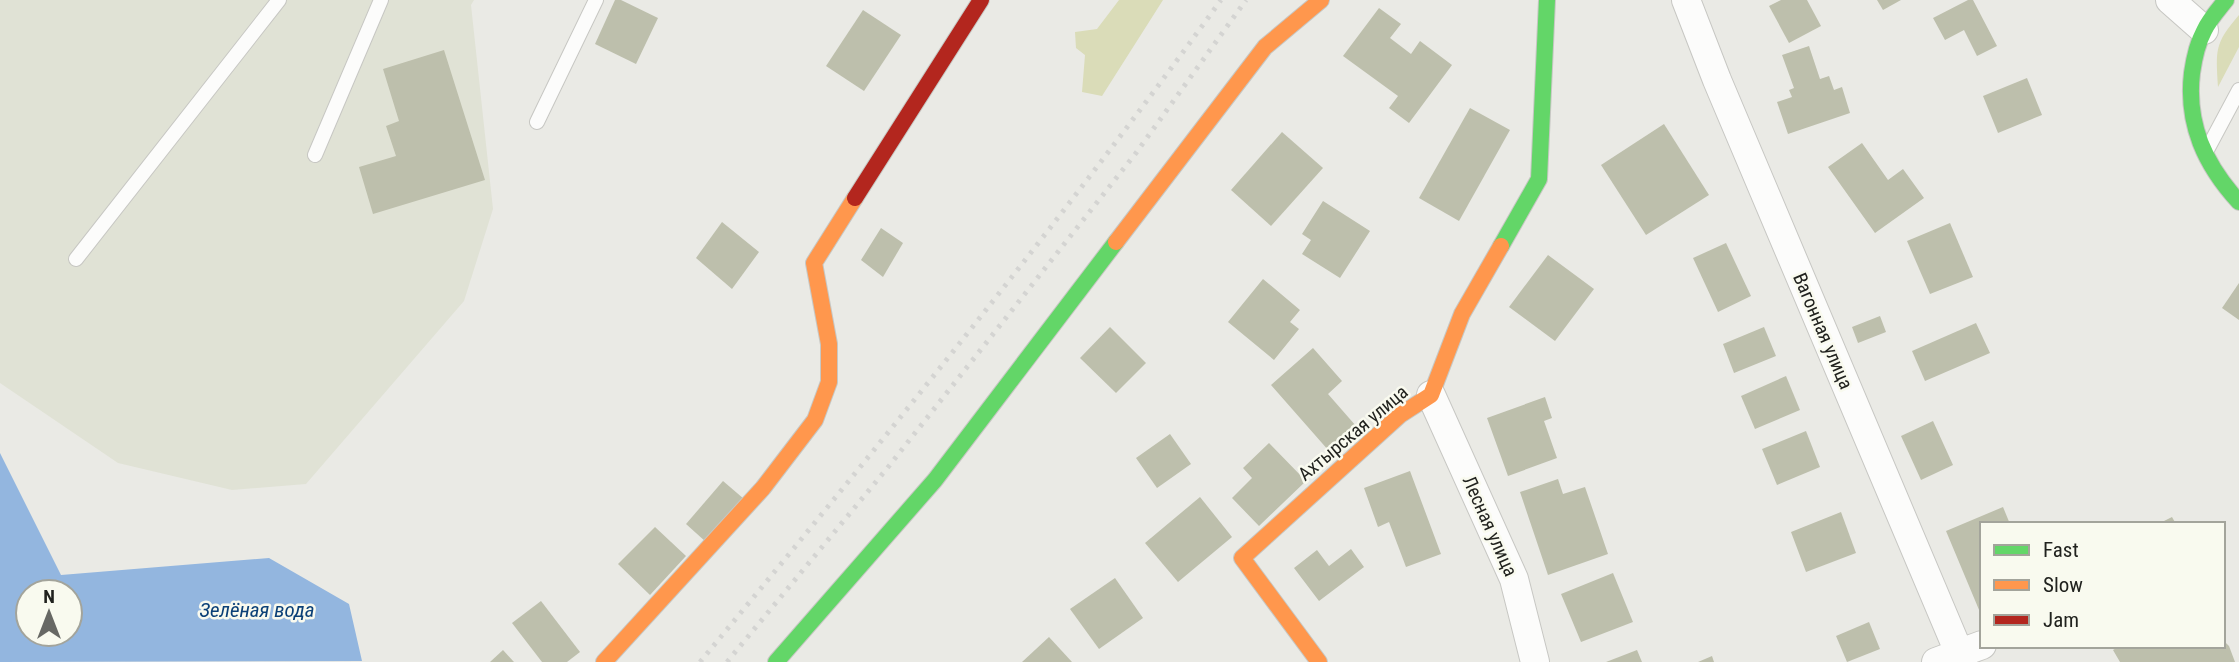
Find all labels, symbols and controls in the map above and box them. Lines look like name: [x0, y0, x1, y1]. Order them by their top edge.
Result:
street label: Вагонная улица: [1788, 270, 1858, 392]
street label: Ахтырская улица: [1293, 380, 1413, 486]
street label: Лесная улица: [1458, 472, 1522, 580]
legend: [1980, 522, 2225, 648]
text: Fast: [2043, 538, 2079, 562]
text: Slow: [2043, 573, 2083, 597]
north arrow: [14, 578, 84, 648]
text: N: [43, 585, 55, 608]
water label: Зелёная вода: [199, 598, 315, 622]
text: Jam: [2043, 608, 2079, 632]

